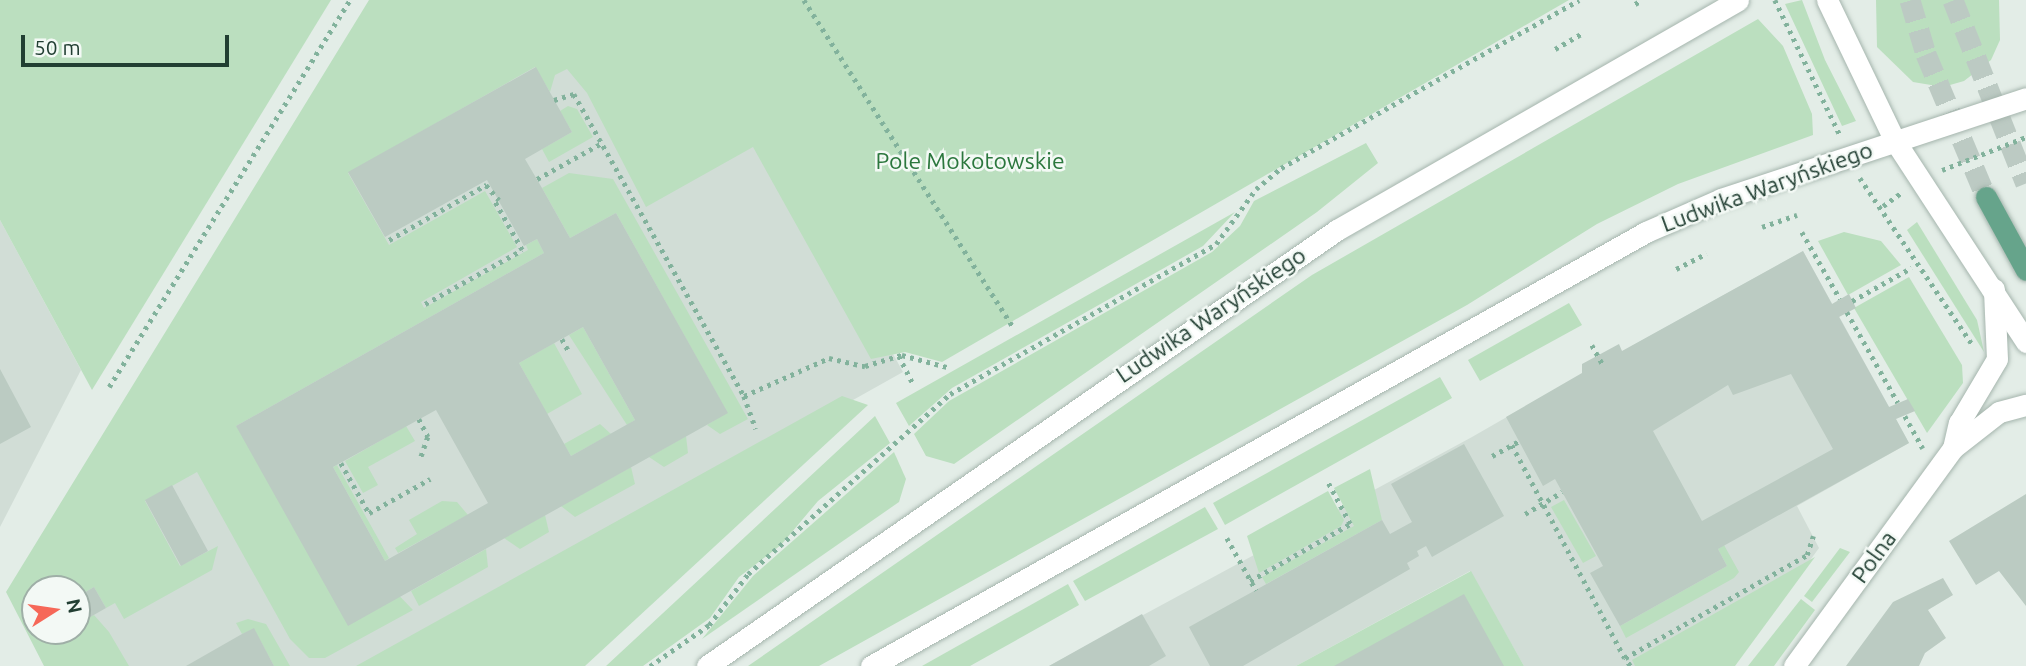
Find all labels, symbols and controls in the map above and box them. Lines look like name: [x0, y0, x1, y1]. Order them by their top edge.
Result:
scale bar: [24, 21, 233, 65]
text: 50 m: [34, 35, 81, 59]
street label: Ludwika Waryńskiego: [1657, 136, 1877, 238]
park label: Pole Mokotowskie: [875, 147, 1065, 175]
street label: Ludwika Waryńskiego: [1111, 241, 1311, 389]
street label: Polna: [1846, 525, 1902, 589]
north arrow: [21, 575, 91, 645]
text: N: [62, 597, 87, 615]

